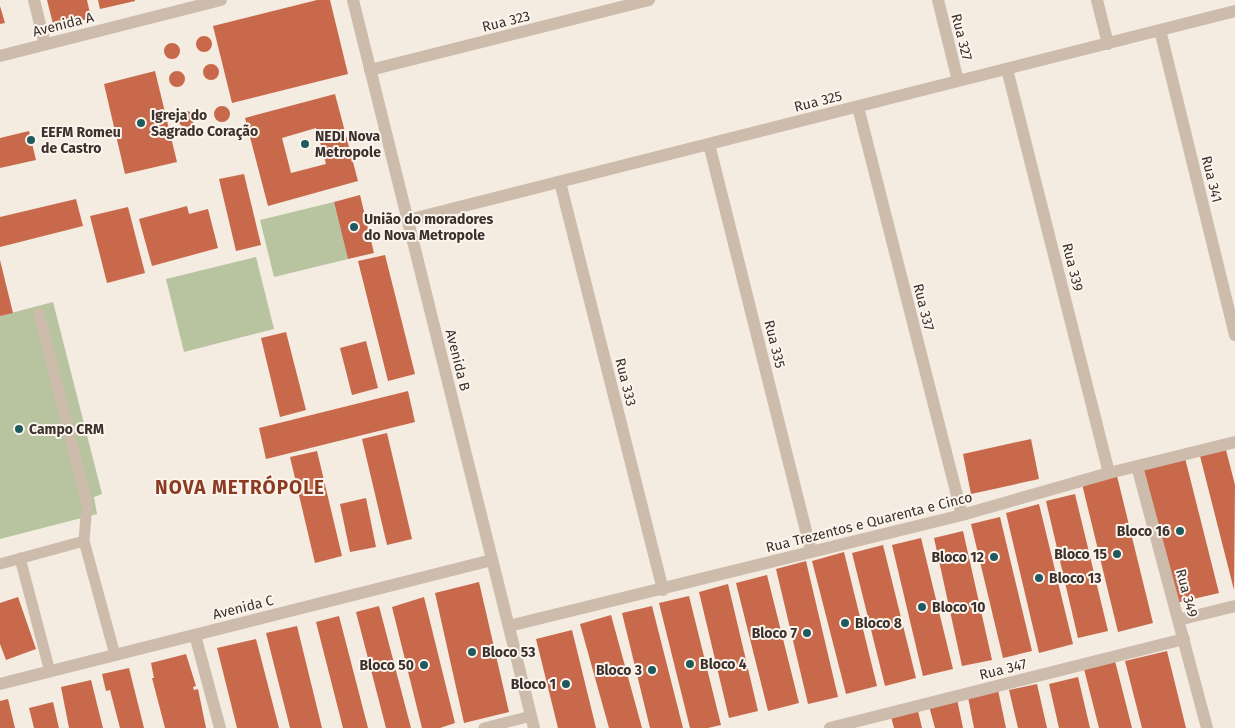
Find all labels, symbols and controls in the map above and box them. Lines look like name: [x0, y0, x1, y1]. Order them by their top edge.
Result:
street label: Rua 323: [480, 7, 532, 36]
street label: Avenida A: [31, 9, 95, 40]
street label: Rua 327: [947, 12, 976, 62]
street label: Rua 325: [792, 87, 844, 116]
place label: Igreja do Sagrado Coração: [151, 107, 258, 141]
marker: Igreja do Sagrado Coração: [135, 117, 147, 129]
place label: EEFM Romeu de Castro: [41, 124, 121, 157]
place label: NEDI Nova Metropole: [315, 128, 381, 161]
marker: EEFM Romeu de Castro: [25, 134, 37, 146]
marker: NEDI Nova Metropole: [299, 138, 311, 150]
street label: Rua 341: [1198, 154, 1226, 204]
place label: União do moradores do Nova Metropole: [364, 211, 493, 244]
marker: União do moradores do Nova Metropole: [348, 221, 360, 233]
street label: Rua 339: [1058, 241, 1087, 293]
street label: Rua 337: [909, 282, 938, 332]
street label: Rua 335: [760, 318, 789, 370]
street label: Avenida B: [442, 328, 473, 393]
street label: Rua 333: [611, 356, 640, 408]
place label: Campo CRM: [29, 421, 104, 438]
marker: Campo CRM: [13, 423, 25, 435]
district label: NOVA METRÓPOLE: [155, 475, 325, 499]
street label: Rua Trezentos e Quarenta e Cinco: [764, 489, 974, 556]
place label: Bloco 16: [1117, 523, 1170, 540]
marker: Bloco 16: [1174, 525, 1186, 537]
place label: Bloco 15: [1054, 546, 1107, 563]
marker: Bloco 15: [1111, 548, 1123, 560]
place label: Bloco 12: [931, 549, 984, 566]
marker: Bloco 12: [988, 551, 1000, 563]
street label: Rua 349: [1172, 567, 1201, 619]
place label: Bloco 13: [1049, 570, 1102, 587]
marker: Bloco 13: [1033, 572, 1045, 584]
street label: Avenida C: [211, 592, 275, 623]
place label: Bloco 10: [932, 599, 986, 616]
marker: Bloco 10: [916, 601, 928, 613]
place label: Bloco 8: [855, 615, 902, 632]
marker: Bloco 8: [839, 617, 851, 629]
place label: Bloco 7: [752, 625, 797, 642]
marker: Bloco 7: [801, 627, 813, 639]
place label: Bloco 53: [482, 644, 535, 661]
marker: Bloco 53: [466, 646, 478, 658]
street label: Rua 347: [978, 655, 1029, 684]
place label: Bloco 4: [700, 656, 747, 673]
place label: Bloco 50: [359, 657, 414, 674]
marker: Bloco 4: [684, 658, 696, 670]
marker: Bloco 50: [418, 659, 430, 671]
place label: Bloco 3: [596, 662, 642, 679]
marker: Bloco 3: [646, 664, 658, 676]
place label: Bloco 1: [511, 676, 556, 693]
marker: Bloco 1: [560, 678, 572, 690]

